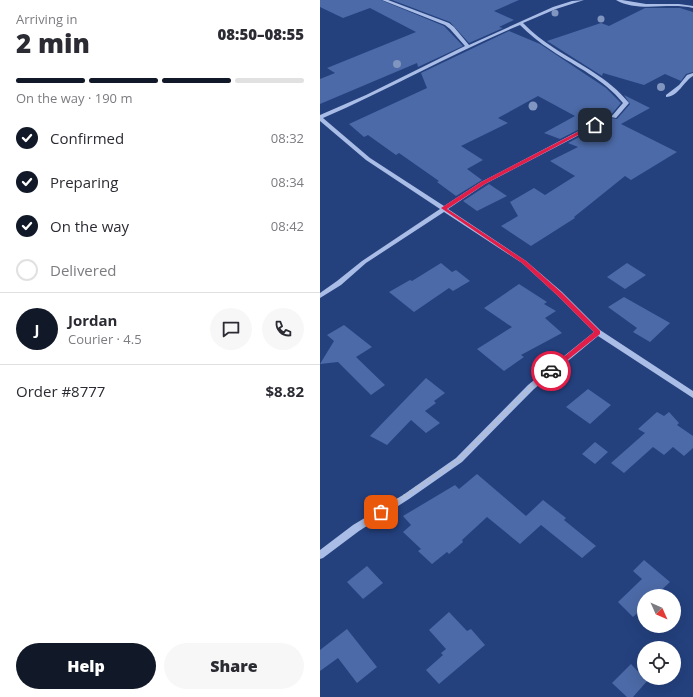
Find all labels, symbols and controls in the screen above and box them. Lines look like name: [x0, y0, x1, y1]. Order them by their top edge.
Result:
text: Arriving in: [16, 10, 78, 28]
text: 08:50–08:55: [218, 24, 304, 44]
text: 2 min: [16, 25, 90, 61]
text: On the way · 190 m: [16, 89, 132, 107]
pin: [578, 108, 612, 142]
icon: home: [584, 114, 606, 136]
icon: check: [16, 127, 38, 149]
text: Confirmed: [50, 128, 124, 148]
text: 08:32: [271, 129, 304, 147]
icon: check: [16, 171, 38, 193]
text: Preparing: [50, 172, 118, 192]
text: 08:34: [271, 173, 304, 191]
icon: check: [16, 215, 38, 237]
text: On the way: [50, 216, 129, 236]
text: 08:42: [271, 217, 304, 235]
text: Delivered: [50, 260, 117, 280]
button: chat: [210, 308, 252, 350]
button: phone: [262, 308, 304, 350]
text: Jordan: [68, 310, 117, 330]
text: J: [35, 319, 39, 339]
text: Courier · 4.5: [68, 330, 142, 348]
courier: [531, 351, 571, 391]
icon: car: [540, 360, 562, 382]
text: Order #8777: [16, 381, 105, 401]
text: $8.82: [265, 381, 304, 401]
pin: [364, 495, 398, 529]
icon: bag: [370, 501, 392, 523]
north arrow: [637, 589, 681, 633]
map controls: [637, 589, 681, 685]
button: locate: [637, 641, 681, 685]
button: Help: [16, 643, 156, 689]
button: Share: [164, 643, 304, 689]

